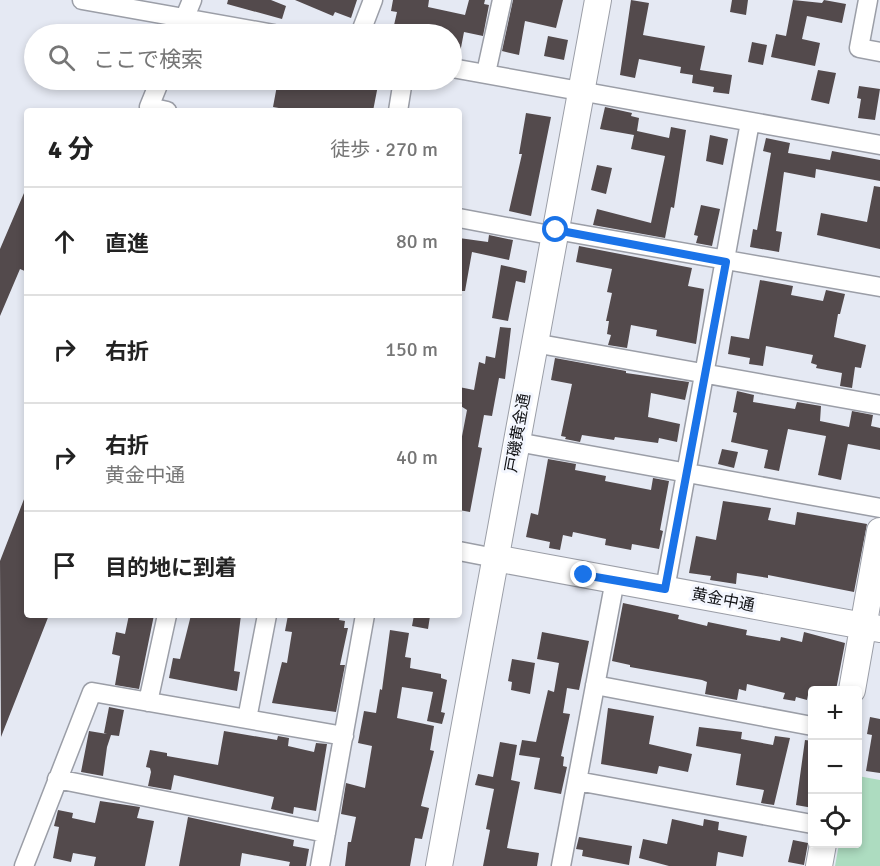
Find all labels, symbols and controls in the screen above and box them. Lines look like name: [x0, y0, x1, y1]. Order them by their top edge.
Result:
search box: [24, 24, 462, 90]
icon: search: [45, 41, 78, 74]
text: ここで検索: [93, 46, 203, 73]
text: 4 分: [48, 134, 94, 166]
text: 徒歩 · 270 m: [330, 137, 438, 162]
route start: [542, 216, 568, 242]
icon: ahead: [48, 225, 81, 258]
text: 80 m: [396, 229, 438, 254]
text: 直進: [105, 230, 149, 257]
icon: right: [48, 333, 81, 366]
text: 150 m: [385, 337, 438, 362]
text: 右折: [105, 338, 149, 365]
street label: 戸磯黄金通: [501, 392, 535, 474]
text: 右折: [105, 432, 149, 459]
icon: right: [48, 441, 81, 474]
text: 40 m: [396, 445, 438, 470]
text: 黄金中通: [105, 463, 185, 488]
icon: arrive: [48, 549, 81, 582]
text: 目的地に到着: [105, 554, 237, 581]
route end: [570, 561, 596, 587]
street label: 黄金中通: [690, 584, 756, 616]
map controls: [808, 686, 862, 848]
button: +: [808, 686, 862, 740]
button: −: [808, 740, 862, 794]
button: locate: [808, 794, 862, 848]

